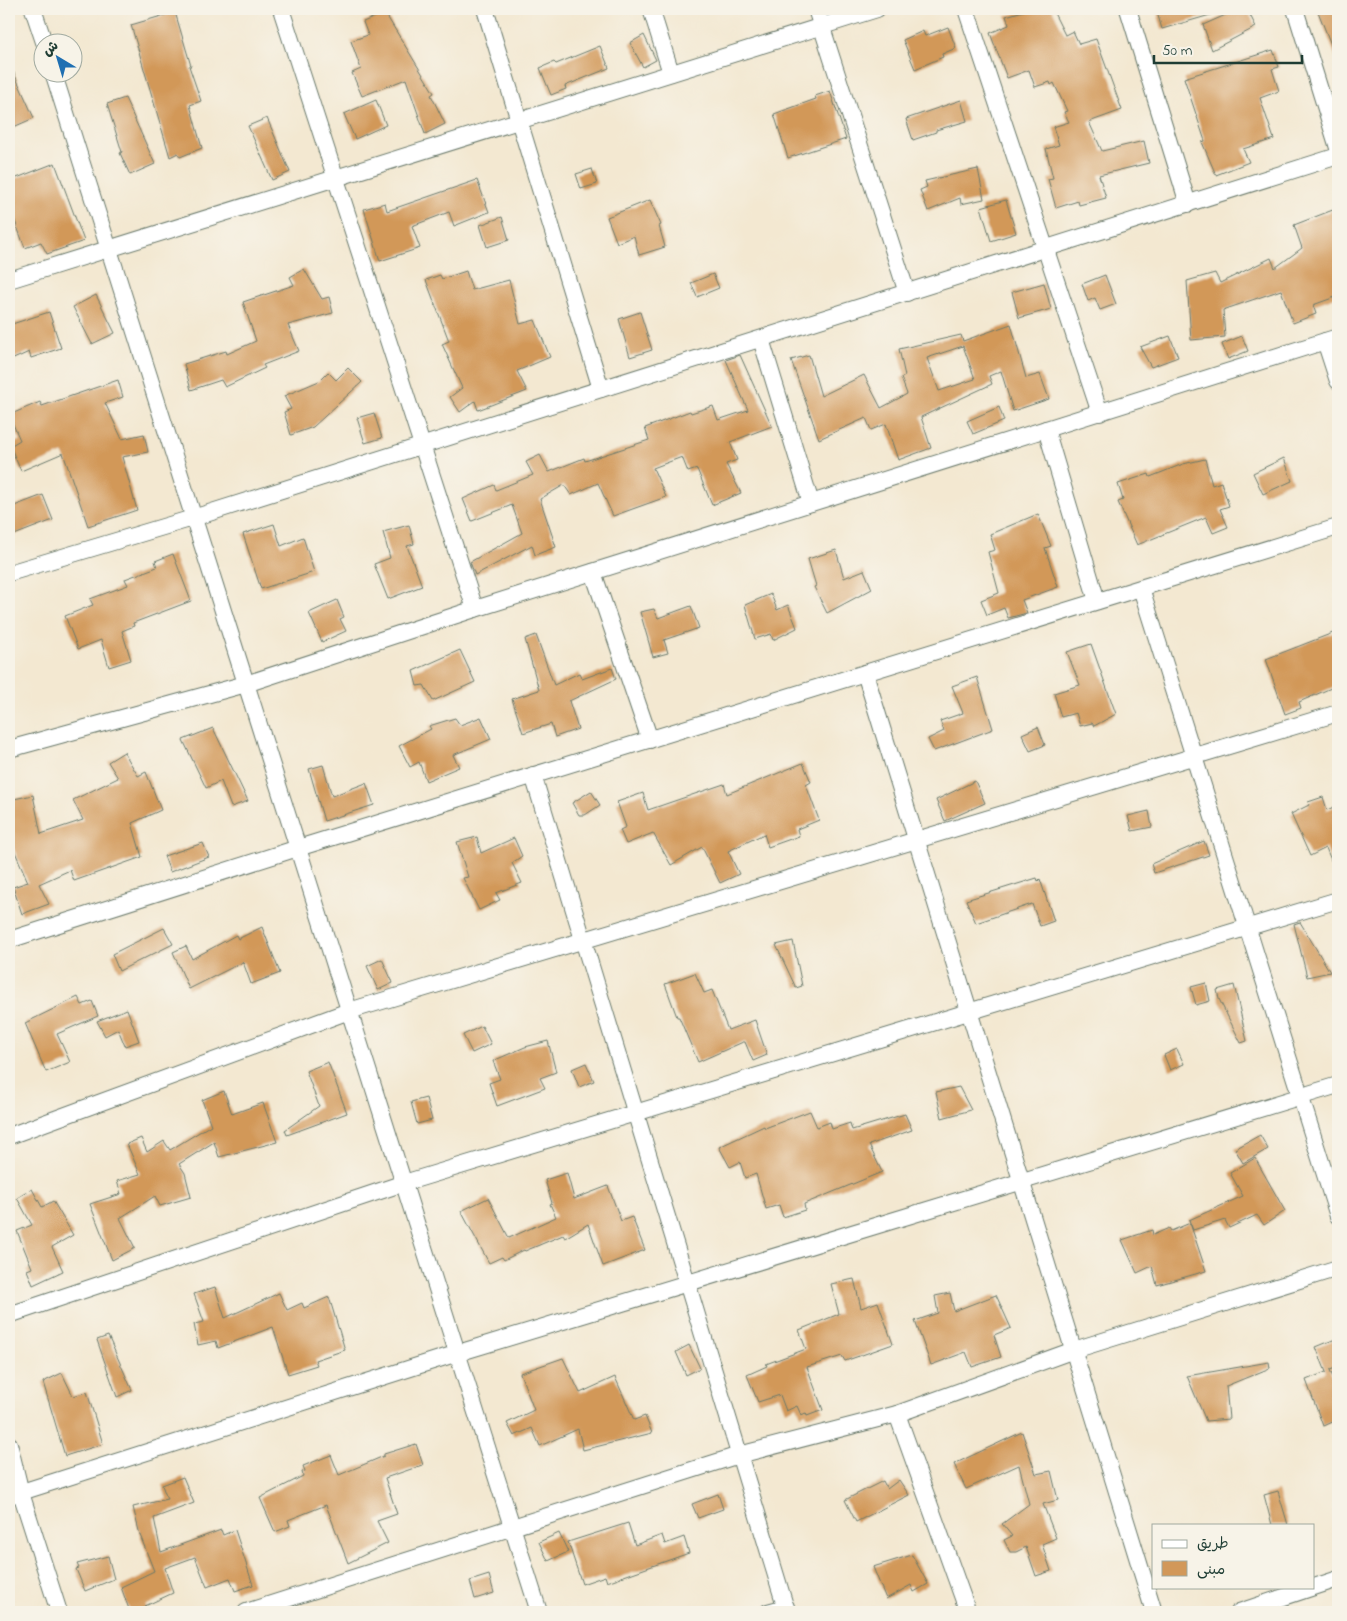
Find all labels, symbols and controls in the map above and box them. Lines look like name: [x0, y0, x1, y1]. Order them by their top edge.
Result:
north arrow: [32, 32, 82, 82]
scale bar: [1154, 32, 1302, 64]
text: ش: [38, 36, 63, 62]
text: 50 m: [1162, 40, 1193, 62]
legend: [1152, 1524, 1314, 1588]
text: طريق: [1197, 1533, 1229, 1555]
text: مبنى: [1197, 1559, 1225, 1581]

